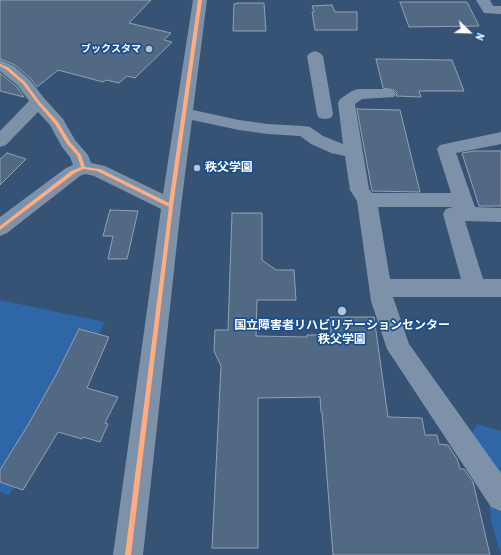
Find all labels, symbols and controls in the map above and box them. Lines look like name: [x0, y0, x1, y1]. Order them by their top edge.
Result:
north arrow: [449, 12, 489, 52]
text: N: [472, 31, 488, 42]
place label: ブックスタマ: [81, 43, 141, 55]
marker: ブックスタマ: [144, 44, 154, 54]
place label: 秩父学園: [205, 161, 253, 175]
marker: 秩父学園: [192, 163, 202, 173]
marker: 国立障害者リハビリテーションセンター 秩父学園: [336, 305, 348, 317]
place label: 国立障害者リハビリテーションセンター 秩父学園: [234, 319, 450, 347]

